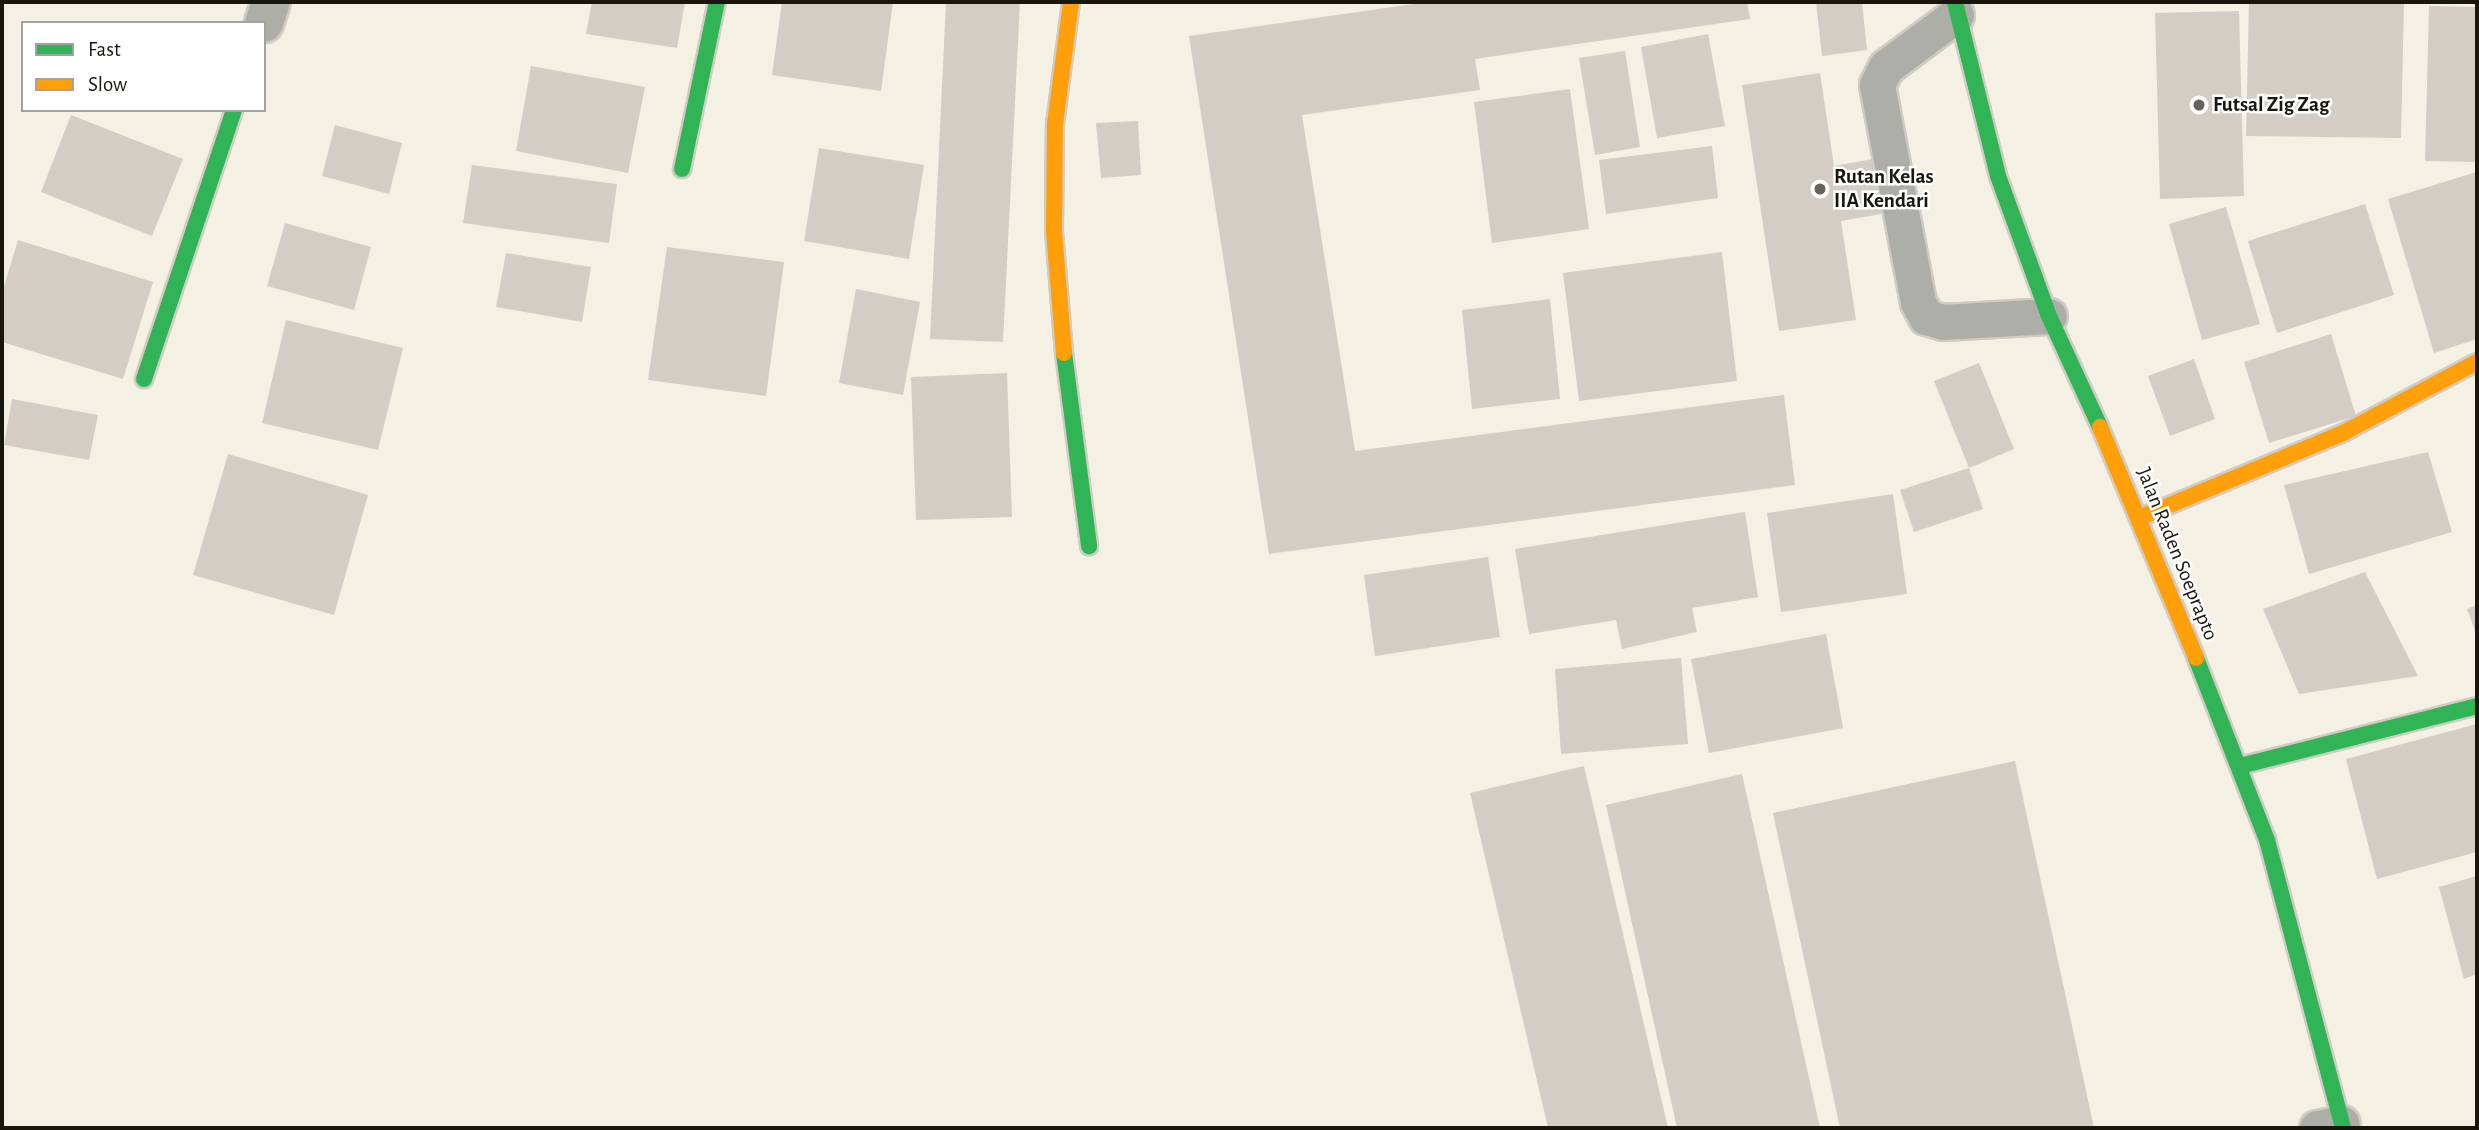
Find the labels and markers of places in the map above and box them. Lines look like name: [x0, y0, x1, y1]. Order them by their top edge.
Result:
place label: Futsal Zig Zag: [2213, 92, 2329, 118]
marker: Futsal Zig Zag: [2191, 97, 2207, 113]
place label: Rutan Kelas IIA Kendari: [1834, 164, 1934, 214]
marker: Rutan Kelas IIA Kendari: [1812, 181, 1828, 197]

